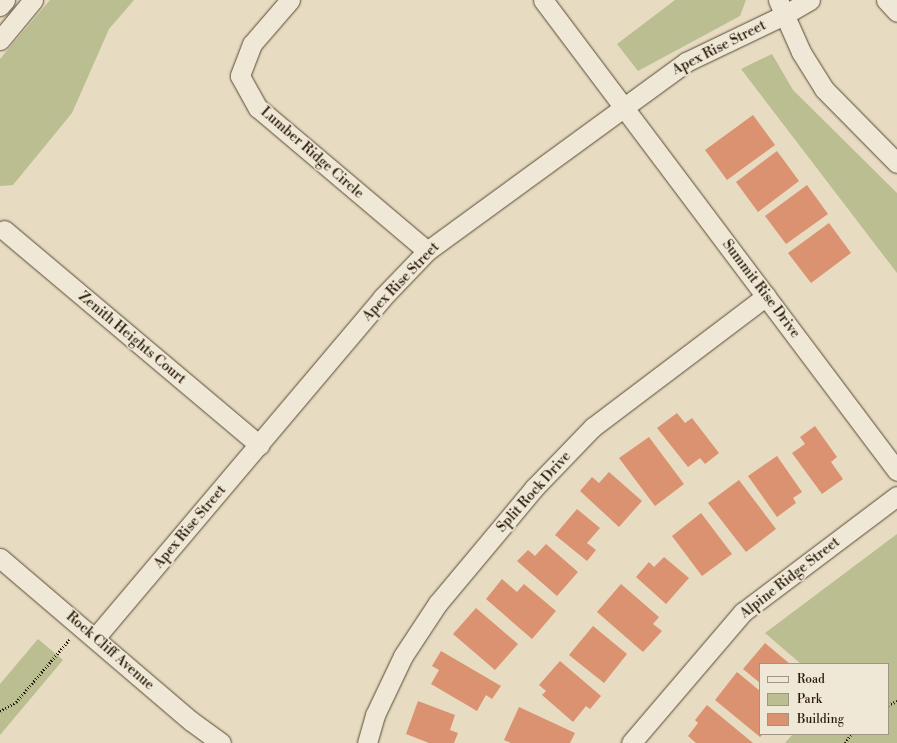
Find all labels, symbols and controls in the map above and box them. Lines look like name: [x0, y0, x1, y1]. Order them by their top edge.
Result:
street label: Apex Rise Street: [669, 17, 769, 79]
street label: Lumber Ridge Circle: [257, 104, 367, 202]
street label: Summit Rise Drive: [719, 236, 803, 342]
street label: Apex Rise Street: [359, 239, 443, 325]
street label: Zenith Heights Court: [75, 288, 189, 388]
street label: Split Rock Drive: [493, 448, 575, 536]
street label: Apex Rise Street: [150, 482, 230, 572]
street label: Alpine Ridge Street: [737, 534, 843, 622]
street label: Rock Cliff Avenue: [63, 608, 157, 694]
legend: [759, 663, 889, 735]
text: Road: [797, 672, 825, 687]
text: Park: [797, 692, 822, 707]
text: Building: [797, 712, 844, 727]

